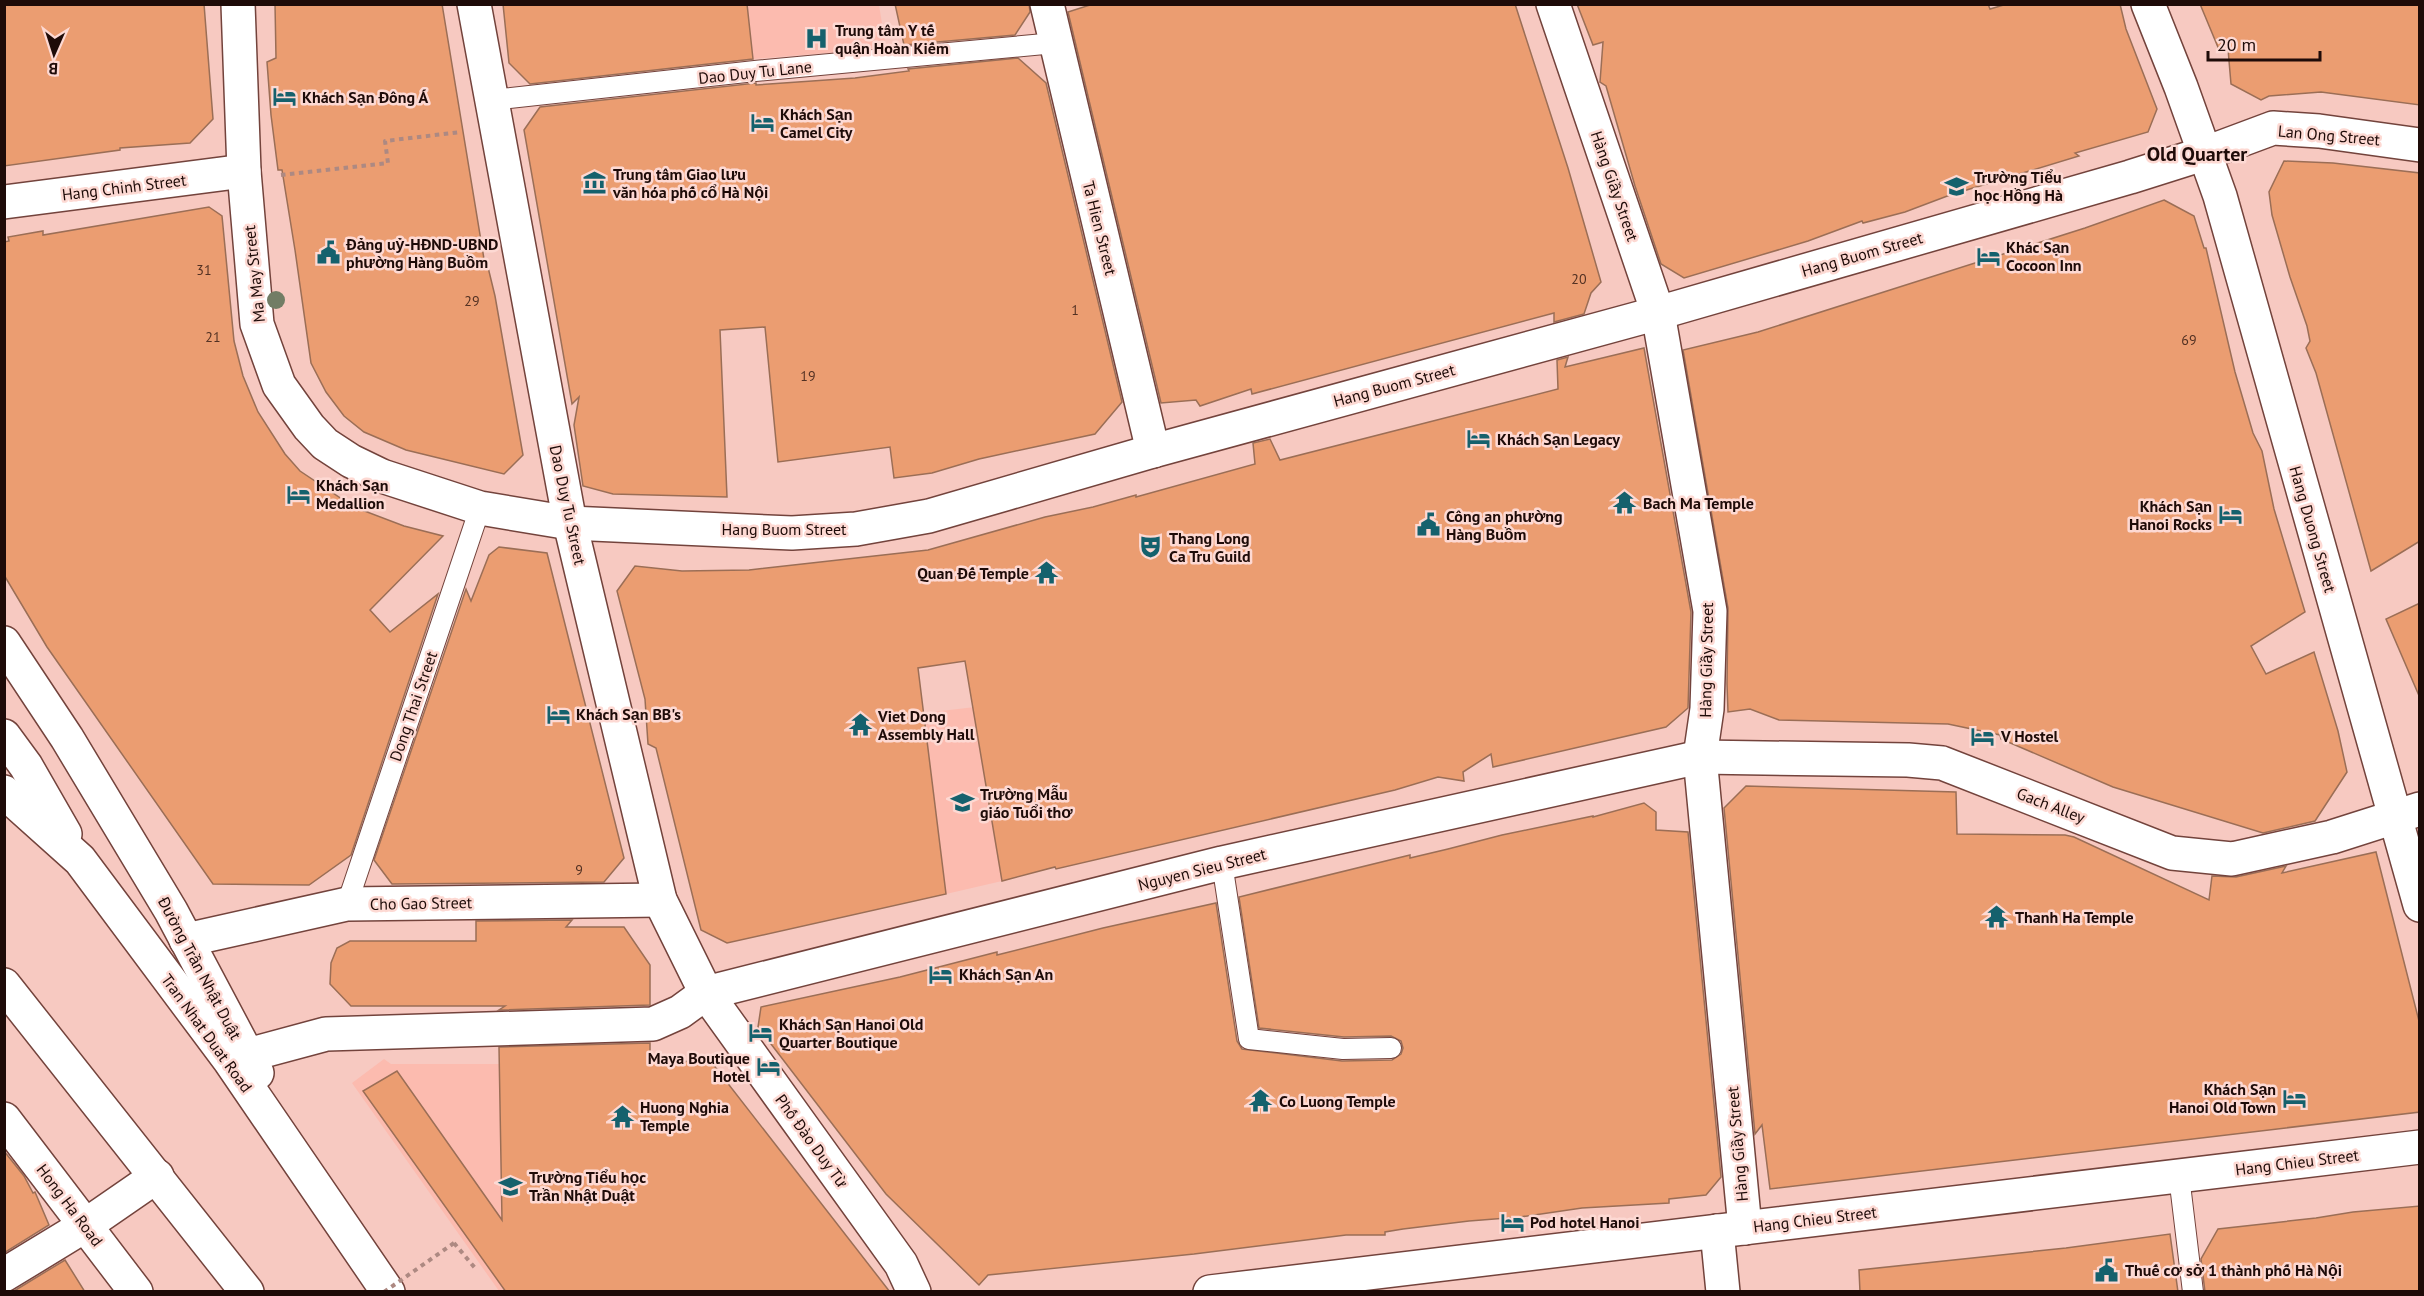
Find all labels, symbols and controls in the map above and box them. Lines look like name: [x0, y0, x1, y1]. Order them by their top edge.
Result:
place label: Trung tâm Y tế quận Hoàn Kiếm: [835, 20, 949, 58]
north arrow: [24, 24, 84, 84]
scale bar: [2208, 24, 2320, 62]
hospital icon: Trung tâm Y tế quận Hoàn Kiếm: [804, 26, 830, 52]
text: 20 m: [2217, 33, 2256, 56]
street label: Dao Duy Tu Lane: [697, 56, 813, 88]
text: B: [48, 59, 58, 79]
hotel icon: Khách Sạn Đông Á: [271, 84, 297, 110]
place label: Khách Sạn Đông Á: [302, 87, 428, 107]
place label: Khách Sạn Camel City: [780, 104, 853, 142]
hotel icon: Khách Sạn Camel City: [749, 110, 775, 136]
street label: Lan Ong Street: [2277, 121, 2381, 149]
street label: Hàng Giầy Street: [1587, 128, 1643, 244]
district label: Old Quarter: [2147, 141, 2247, 167]
place label: Trung tâm Giao lưu văn hóa phố cổ Hà Nội: [612, 164, 768, 202]
place label: Trường Tiểu học Hồng Hà: [1974, 167, 2063, 205]
street label: Hang Chinh Street: [61, 169, 188, 205]
museum icon: Trung tâm Giao lưu văn hóa phố cổ Hà Nội: [582, 170, 608, 196]
school or university icon: Trường Tiểu học Hồng Hà: [1943, 173, 1969, 199]
street label: Ta Hien Street: [1079, 179, 1122, 278]
street label: Ma May Street: [239, 224, 269, 324]
street label: Hang Buom Street: [1799, 227, 1925, 281]
place label: Đảng uỷ-HĐND-UBND phường Hàng Buồm: [345, 234, 498, 272]
place label: Khác Sạn Cocoon Inn: [2006, 237, 2082, 275]
public building icon: Đảng uỷ-HĐND-UBND phường Hàng Buồm: [315, 240, 341, 266]
hotel icon: Khác Sạn Cocoon Inn: [1975, 243, 2001, 269]
house number: 31: [196, 261, 212, 279]
house number: 20: [1571, 270, 1587, 288]
house number: 29: [464, 292, 480, 310]
house number: 1: [1071, 301, 1079, 319]
house number: 21: [205, 328, 221, 346]
house number: 69: [2181, 331, 2197, 349]
street label: Hang Buom Street: [1331, 359, 1457, 411]
house number: 19: [800, 367, 816, 385]
hotel icon: Khách Sạn Legacy: [1466, 426, 1492, 452]
place label: Khách Sạn Legacy: [1497, 429, 1620, 449]
street label: Dao Duy Tu Street: [546, 443, 591, 567]
street label: Hang Duong Street: [2285, 464, 2341, 595]
place label: Khách Sạn Medallion: [316, 475, 388, 513]
hotel icon: Khách Sạn Medallion: [285, 481, 311, 507]
temple icon: Bach Ma Temple: [1612, 490, 1638, 516]
place label: Bach Ma Temple: [1643, 493, 1754, 513]
place label: Khách Sạn Hanoi Rocks: [2129, 496, 2212, 534]
hotel icon: Khách Sạn Hanoi Rocks: [2217, 502, 2243, 528]
place label: Công an phường Hàng Buồm: [1446, 506, 1563, 544]
public building icon: Công an phường Hàng Buồm: [1415, 512, 1441, 538]
street label: Hang Buom Street: [722, 519, 847, 539]
place label: Thang Long Ca Tru Guild: [1169, 528, 1251, 566]
theatre icon: Thang Long Ca Tru Guild: [1138, 534, 1164, 560]
temple icon: Quan Đế Temple: [1034, 560, 1060, 586]
place label: Quan Đế Temple: [917, 563, 1029, 583]
street label: Hàng Giầy Street: [1695, 602, 1717, 718]
street label: Dong Thai Street: [385, 648, 441, 764]
hotel icon: Khách Sạn BB's: [545, 701, 571, 727]
place label: Khách Sạn BB's: [576, 704, 681, 724]
place label: Viet Dong Assembly Hall: [877, 706, 975, 744]
temple icon: Viet Dong Assembly Hall: [847, 712, 873, 738]
hotel icon: V Hostel: [1970, 723, 1996, 749]
place label: V Hostel: [2000, 726, 2059, 746]
street label: Gach Alley: [2014, 783, 2088, 827]
place label: Trường Mẫu giáo Tuổi thơ: [980, 784, 1073, 822]
school or university icon: Trường Mẫu giáo Tuổi thơ: [949, 790, 975, 816]
street label: Nguyen Sieu Street: [1136, 843, 1269, 895]
house number: 9: [575, 861, 583, 879]
street label: Đường Trần Nhật Duật: [153, 892, 246, 1043]
street label: Cho Gao Street: [370, 892, 473, 914]
temple icon: Thanh Ha Temple: [1984, 904, 2010, 930]
place label: Thanh Ha Temple: [2015, 907, 2134, 927]
hotel icon: Khách Sạn An: [928, 961, 954, 987]
place label: Khách Sạn An: [959, 964, 1053, 984]
street label: Tran Nhat Duat Road: [157, 970, 257, 1096]
place label: Khách Sạn Hanoi Old Quarter Boutique: [779, 1014, 923, 1052]
hotel icon: Khách Sạn Hanoi Old Quarter Boutique: [748, 1020, 774, 1046]
place label: Maya Boutique Hotel: [648, 1048, 750, 1086]
hotel icon: Maya Boutique Hotel: [755, 1054, 781, 1080]
place label: Khách Sạn Hanoi Old Town: [2169, 1079, 2276, 1117]
street label: Hàng Giầy Street: [1722, 1085, 1752, 1202]
hotel icon: Khách Sạn Hanoi Old Town: [2281, 1085, 2307, 1111]
temple icon: Co Luong Temple: [1248, 1088, 1274, 1114]
street label: Phố Đào Duy Từ: [771, 1090, 853, 1192]
place label: Co Luong Temple: [1279, 1091, 1396, 1111]
place label: Huong Nghia Temple: [640, 1097, 729, 1135]
temple icon: Huong Nghia Temple: [609, 1103, 635, 1129]
street label: Hang Chieu Street: [2234, 1144, 2361, 1180]
street label: Hong Ha Road: [33, 1160, 107, 1250]
place label: Trường Tiểu học Trần Nhật Duật: [529, 1167, 646, 1205]
school or university icon: Trường Tiểu học Trần Nhật Duật: [498, 1173, 524, 1199]
street label: Hang Chieu Street: [1752, 1201, 1879, 1237]
hotel icon: Pod hotel Hanoi: [1499, 1209, 1525, 1235]
place label: Pod hotel Hanoi: [1530, 1212, 1640, 1232]
public building icon: Thuế cơ sở 1 thành phố Hà Nội: [2094, 1257, 2120, 1283]
place label: Thuế cơ sở 1 thành phố Hà Nội: [2125, 1260, 2342, 1280]

